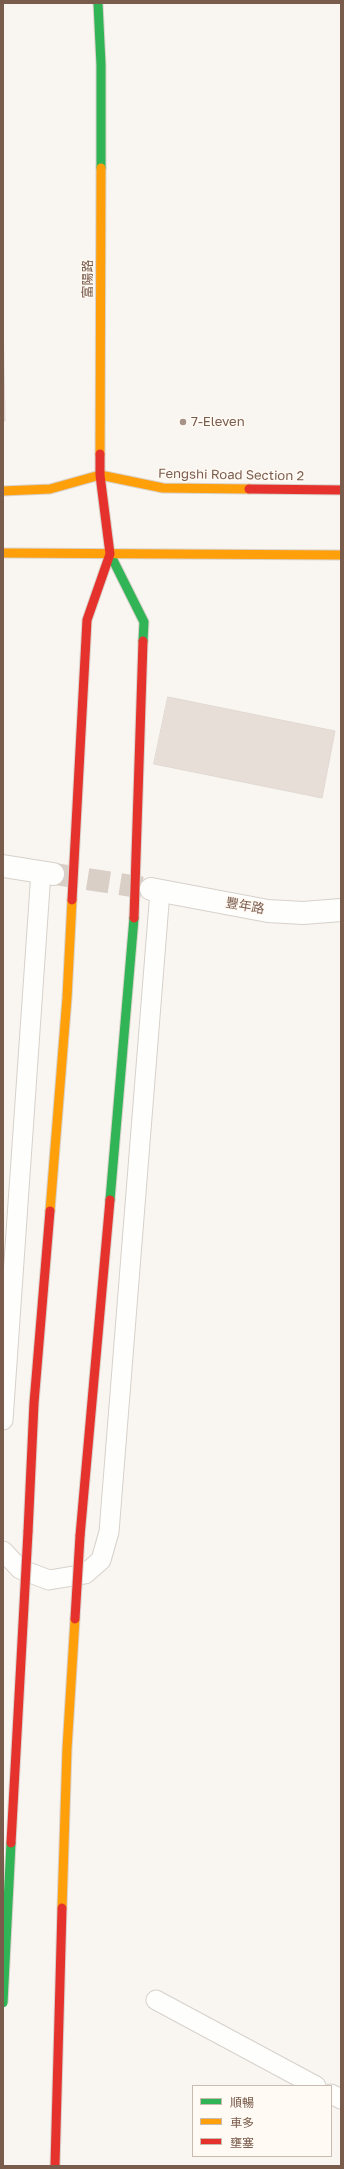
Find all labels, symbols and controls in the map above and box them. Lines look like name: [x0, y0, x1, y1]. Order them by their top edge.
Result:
street label: 富陽路: [80, 260, 96, 298]
place label: 7-Eleven: [191, 414, 245, 430]
marker: 7-Eleven: [178, 417, 188, 427]
street label: Fengshi Road Section 2: [158, 466, 304, 484]
street label: 豐年路: [224, 895, 266, 917]
legend: [192, 2085, 332, 2157]
text: 順暢: [230, 2095, 254, 2110]
text: 車多: [230, 2115, 254, 2130]
text: 壅塞: [230, 2135, 254, 2150]

